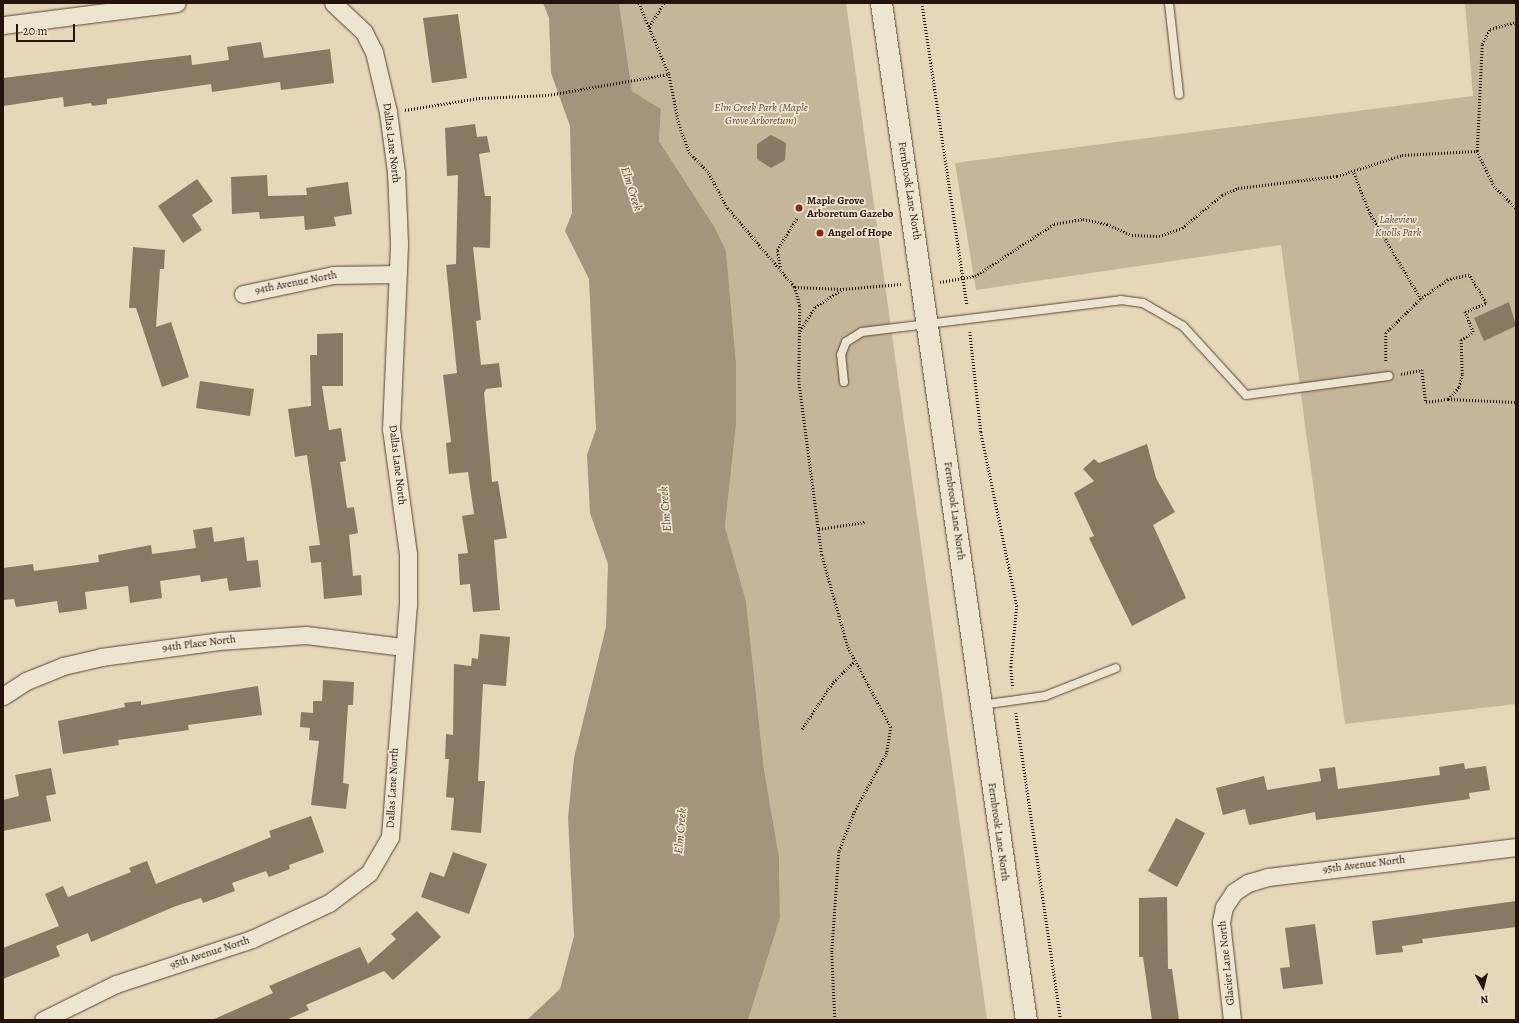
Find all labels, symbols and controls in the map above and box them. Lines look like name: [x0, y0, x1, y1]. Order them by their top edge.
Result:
scale bar: [18, 16, 77, 42]
text: 20 m: [23, 23, 47, 39]
street label: Dallas Lane North: [380, 102, 402, 184]
park label: Elm Creek Park (Maple Grove Arboretum): [714, 102, 808, 128]
street label: Fernbrook Lane North: [895, 141, 923, 241]
water label: Elm Creek: [617, 165, 645, 213]
place label: Maple Grove Arboretum Gazebo: [807, 195, 893, 221]
marker: Maple Grove Arboretum Gazebo: [794, 203, 804, 213]
park label: Lakeview Knolls Park: [1375, 214, 1421, 240]
place label: Angel of Hope: [828, 226, 892, 240]
marker: Angel of Hope: [815, 228, 825, 238]
street label: 94th Avenue North: [254, 269, 338, 297]
street label: Dallas Lane North: [386, 424, 408, 506]
street label: Fernbrook Lane North: [941, 461, 967, 561]
water label: Elm Creek: [657, 486, 675, 532]
street label: 94th Place North: [161, 633, 237, 655]
street label: Dallas Lane North: [384, 747, 402, 829]
street label: Fernbrook Lane North: [985, 782, 1011, 882]
water label: Elm Creek: [672, 808, 690, 854]
street label: 95th Avenue North: [1322, 853, 1406, 877]
street label: Glacier Lane North: [1216, 920, 1238, 1006]
street label: 95th Avenue North: [168, 934, 252, 972]
north arrow: [1463, 967, 1503, 1007]
text: N: [1480, 991, 1489, 1007]

